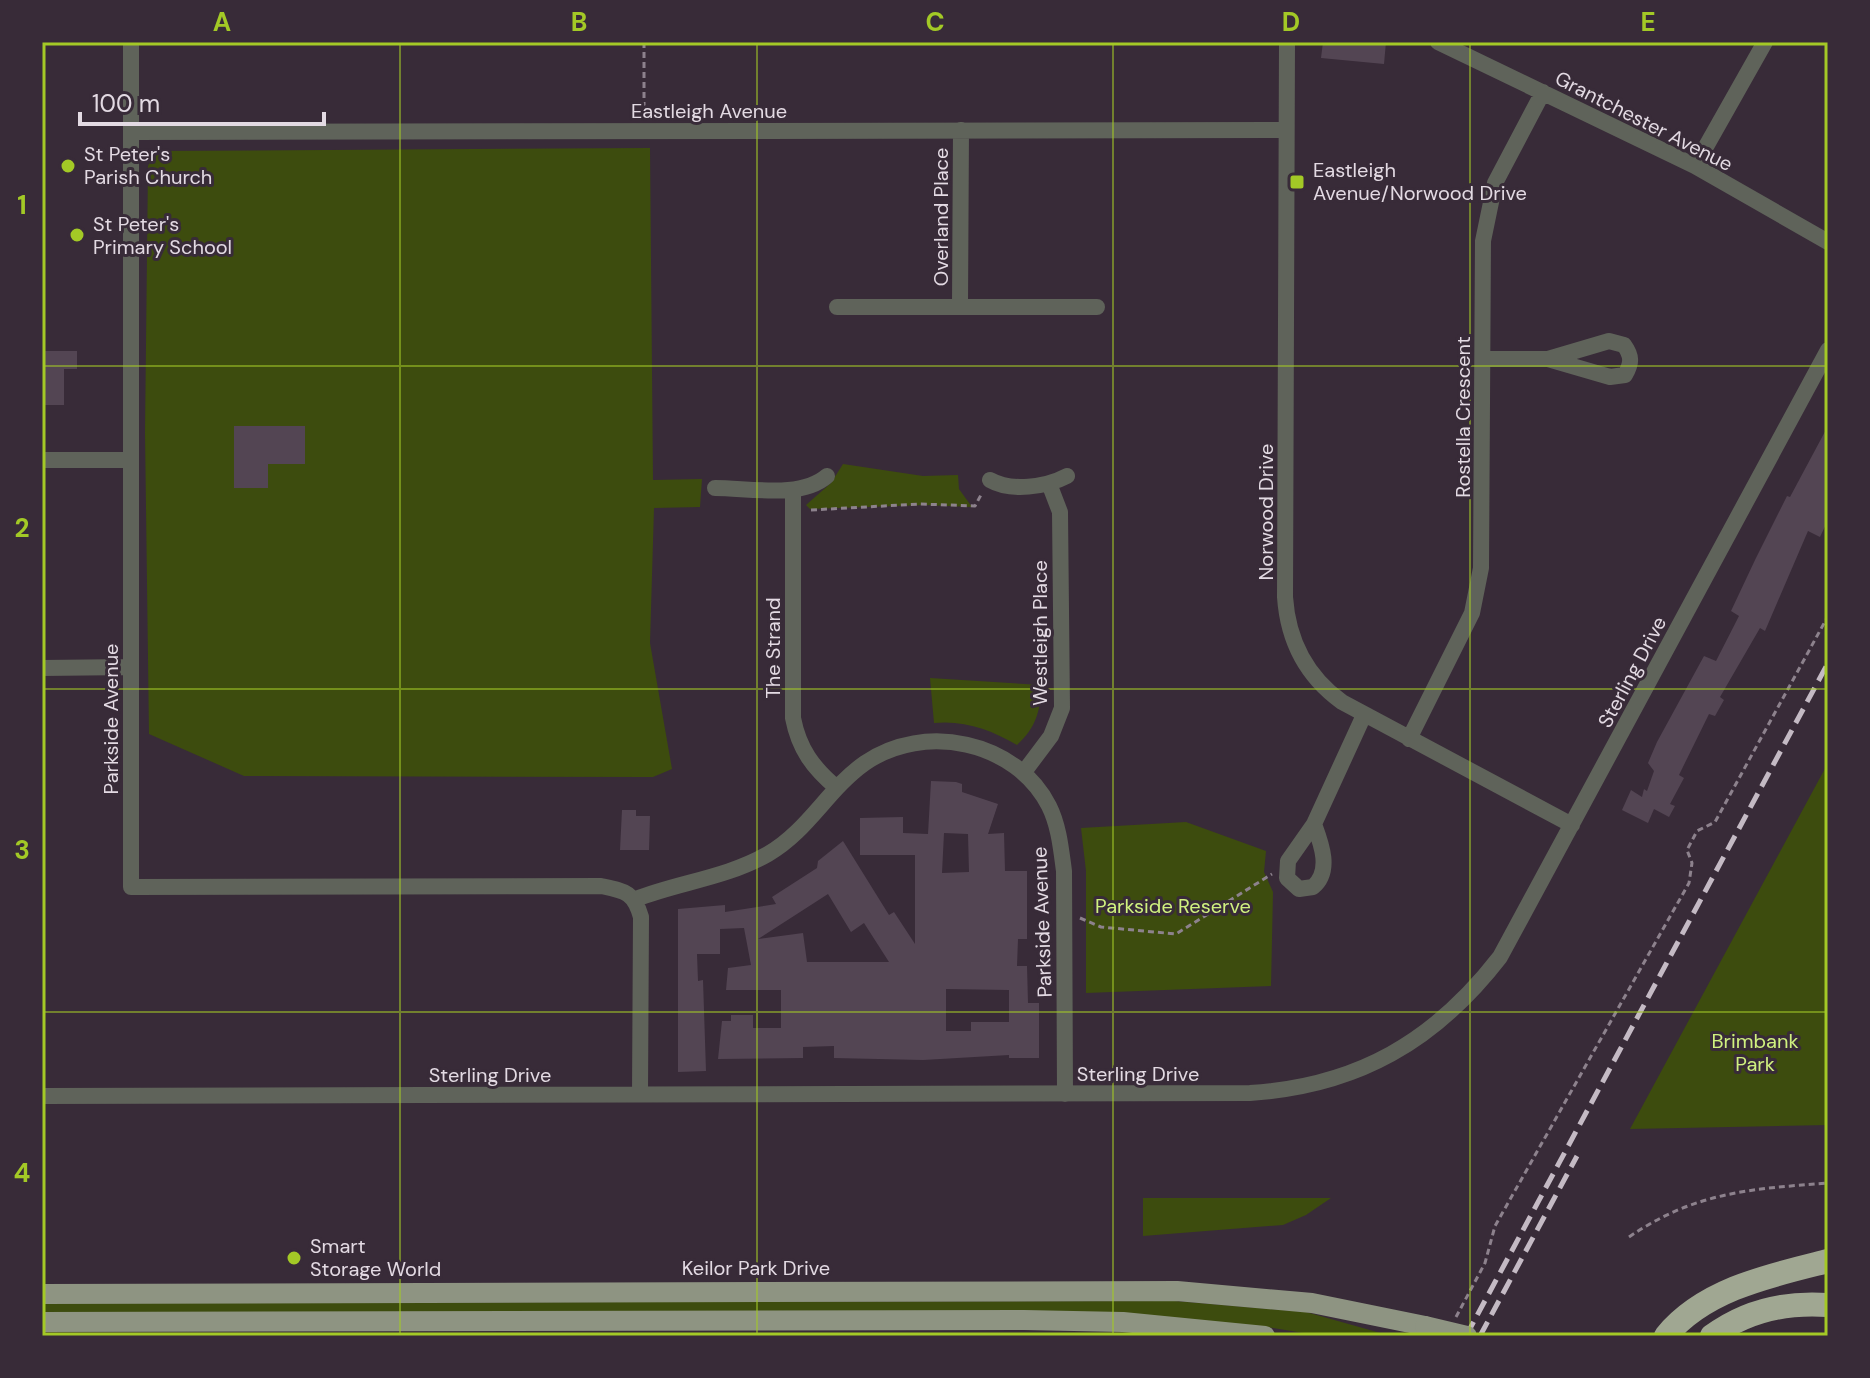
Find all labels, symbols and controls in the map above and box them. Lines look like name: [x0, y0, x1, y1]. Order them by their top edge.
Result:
text: A: [213, 5, 231, 39]
text: B: [571, 5, 587, 39]
text: C: [925, 5, 945, 39]
text: D: [1282, 5, 1300, 39]
text: E: [1640, 5, 1656, 39]
street label: Grantchester Avenue: [1551, 65, 1737, 177]
scale bar: [80, 76, 324, 126]
text: 100 m: [92, 88, 160, 119]
street label: Eastleigh Avenue: [631, 98, 787, 124]
place label: St Peter's Parish Church: [84, 141, 212, 190]
street label: Overland Place: [928, 148, 954, 286]
marker: St Peter's Parish Church: [59, 157, 77, 175]
place label: Eastleigh Avenue/Norwood Drive: [1313, 157, 1527, 206]
marker: Eastleigh Avenue/Norwood Drive: [1288, 173, 1306, 191]
text: 1: [17, 188, 27, 222]
place label: St Peter's Primary School: [93, 211, 232, 260]
marker: St Peter's Primary School: [68, 226, 86, 244]
street label: Rostella Crescent: [1450, 336, 1476, 498]
street label: Norwood Drive: [1253, 444, 1279, 580]
text: 2: [14, 511, 30, 545]
street label: Westleigh Place: [1027, 560, 1053, 706]
street label: The Strand: [760, 597, 786, 699]
street label: Sterling Drive: [1592, 612, 1672, 732]
street label: Parkside Avenue: [98, 644, 124, 794]
text: 3: [14, 833, 30, 867]
street label: Parkside Avenue: [1026, 846, 1058, 998]
park label: Parkside Reserve: [1095, 893, 1251, 919]
park label: Brimbank Park: [1711, 1028, 1799, 1077]
street label: Sterling Drive: [1077, 1061, 1199, 1087]
street label: Sterling Drive: [429, 1062, 551, 1088]
text: 4: [14, 1156, 30, 1190]
place label: Smart Storage World: [310, 1233, 441, 1282]
marker: Smart Storage World: [285, 1249, 303, 1267]
street label: Keilor Park Drive: [682, 1255, 830, 1281]

